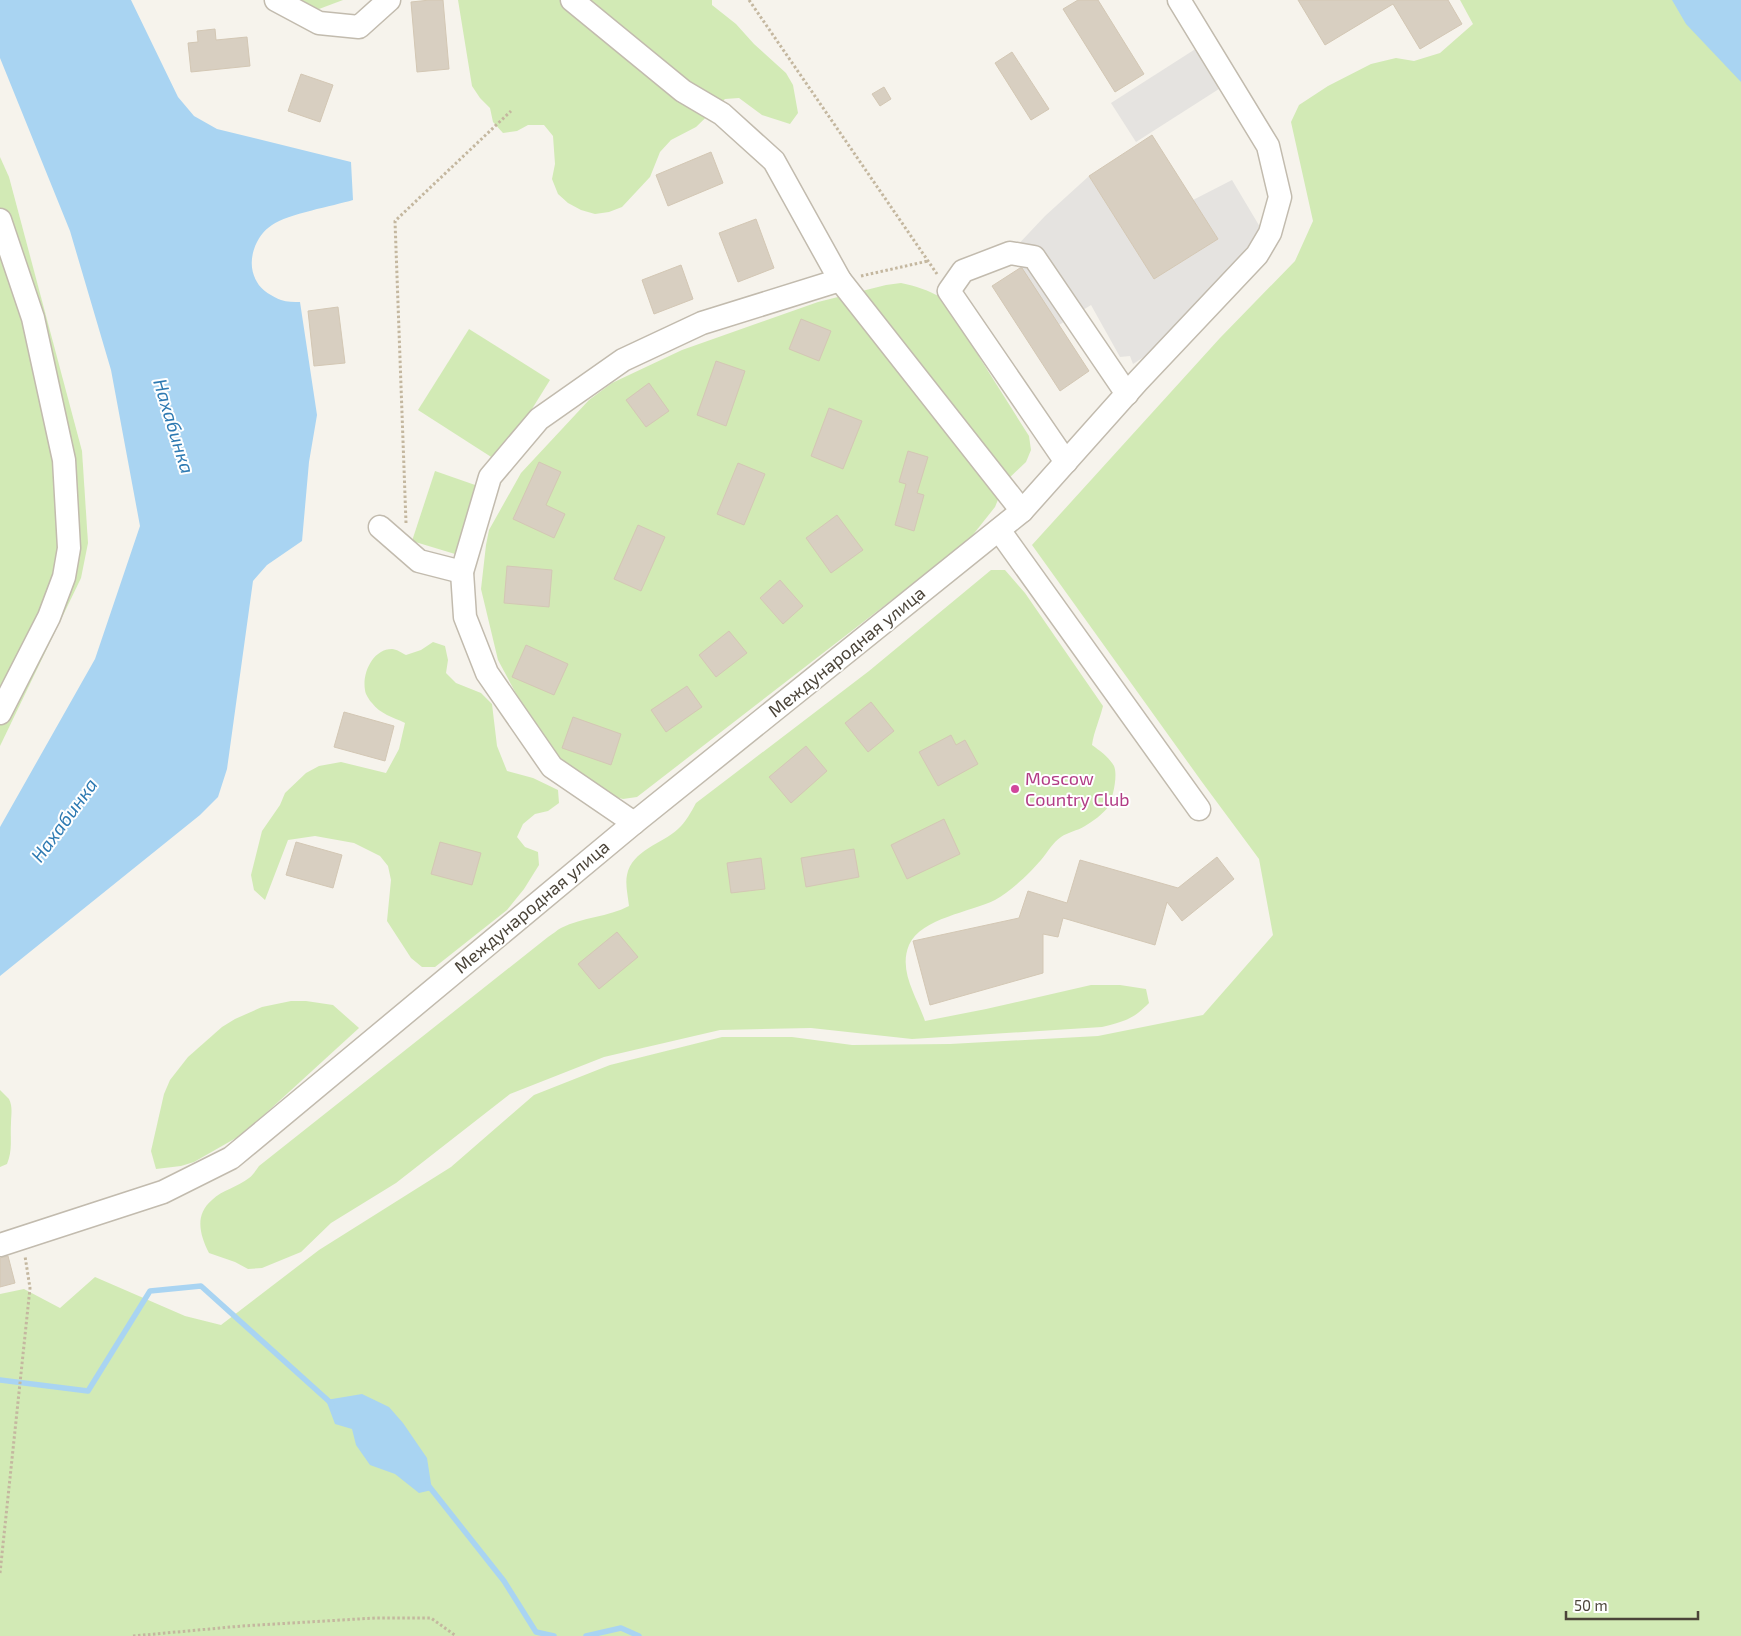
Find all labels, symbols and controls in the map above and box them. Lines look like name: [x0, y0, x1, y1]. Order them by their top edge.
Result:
water label: Нахабинка: [149, 376, 200, 476]
street label: Международная улица: [763, 581, 929, 721]
place label: Moscow Country Club: [1025, 767, 1130, 810]
water label: Нахабинка: [25, 773, 102, 866]
marker: Moscow Country Club: [1009, 783, 1021, 795]
street label: Международная улица: [449, 835, 613, 978]
scale bar: [1566, 1588, 1698, 1620]
text: 50 m: [1574, 1596, 1608, 1614]

